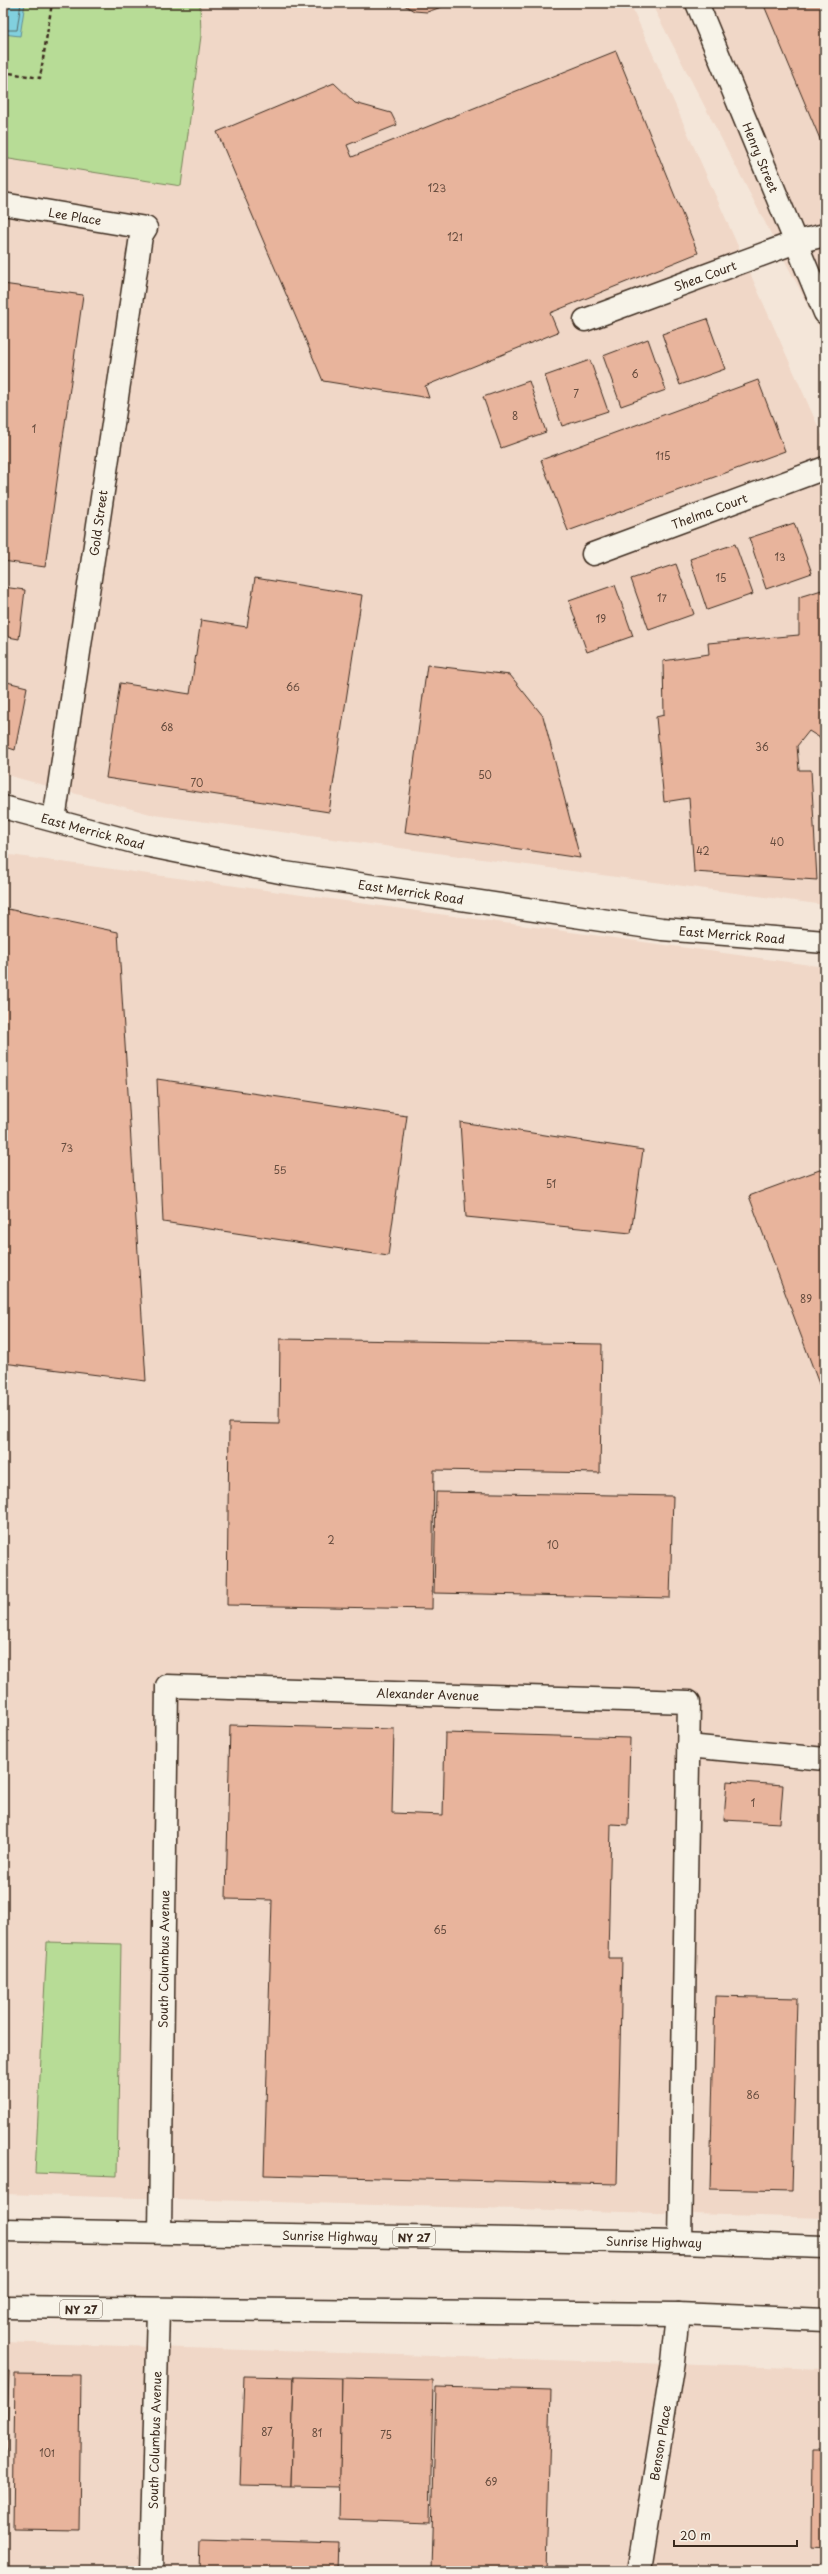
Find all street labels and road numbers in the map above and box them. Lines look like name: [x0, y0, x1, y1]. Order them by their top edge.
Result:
street label: Henry Street: [738, 120, 783, 195]
street label: Lee Place: [47, 203, 103, 229]
street label: Shea Court: [671, 256, 739, 295]
street label: Gold Street: [84, 489, 112, 557]
street label: Thelma Court: [669, 489, 750, 533]
street label: East Merrick Road: [39, 809, 147, 854]
street label: East Merrick Road: [357, 875, 465, 908]
street label: East Merrick Road: [678, 921, 786, 948]
street label: Alexander Avenue: [376, 1683, 480, 1705]
street label: South Columbus Avenue: [154, 1889, 173, 2028]
street label: Sunrise Highway: [282, 2226, 378, 2246]
road number: NY 27: [393, 2228, 435, 2246]
street label: Sunrise Highway: [606, 2232, 702, 2252]
road number: NY 27: [60, 2300, 102, 2318]
street label: South Columbus Avenue: [144, 2370, 165, 2509]
street label: Benson Place: [645, 2404, 675, 2482]

